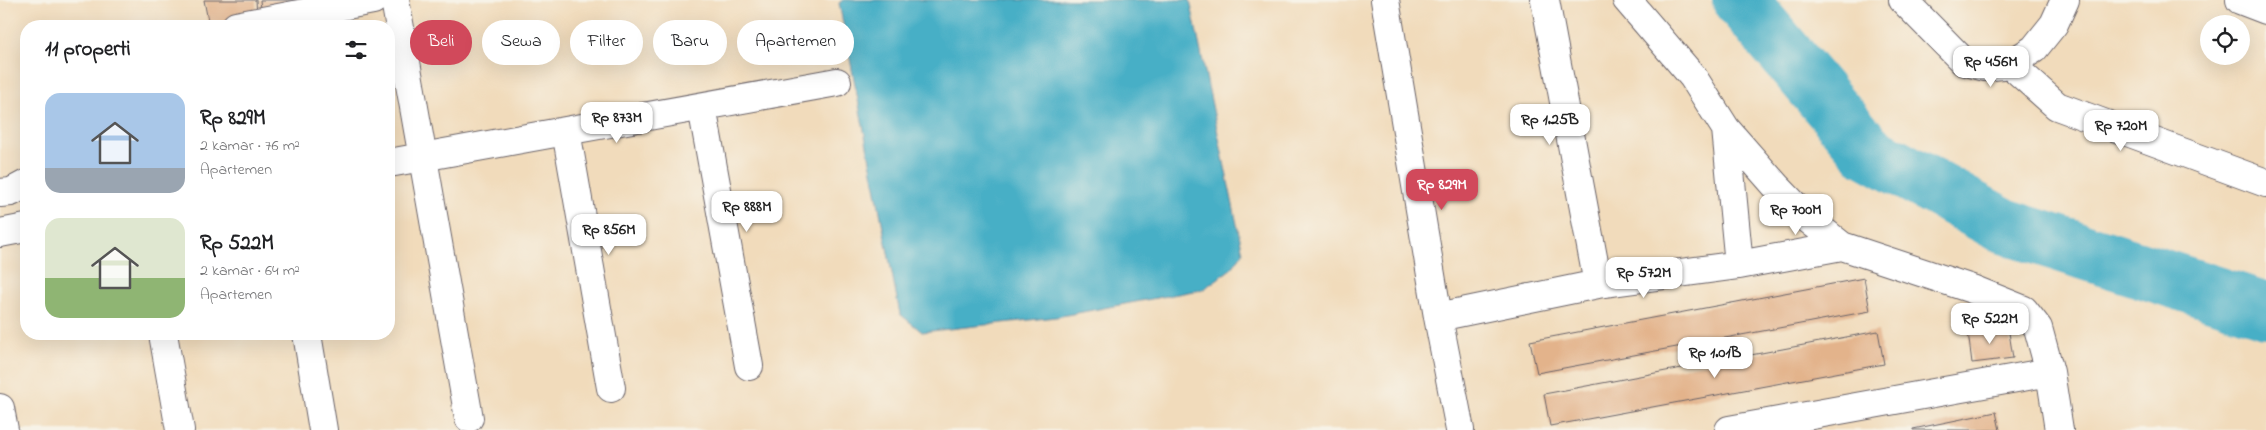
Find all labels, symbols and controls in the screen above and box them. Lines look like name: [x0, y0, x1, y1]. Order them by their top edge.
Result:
map controls: [2200, 15, 2250, 65]
button: locate: [2200, 15, 2250, 65]
chip: Beli: [410, 20, 472, 65]
chip: Sewa: [482, 20, 560, 65]
chip: Filter: [570, 20, 643, 65]
chip: Baru: [653, 20, 727, 65]
chip: Apartemen: [737, 20, 854, 65]
text: 11 properti: [45, 35, 131, 65]
icon: filters: [342, 36, 370, 64]
pin: Rp 456M: [1945, 46, 2037, 88]
text: Rp 456M: [1964, 50, 2018, 74]
pin: Rp 873M: [571, 102, 663, 144]
text: Rp 829M: [200, 104, 266, 134]
pin: Rp 1.25B: [1498, 104, 1602, 146]
text: Rp 873M: [592, 106, 642, 130]
text: Rp 1.25B: [1521, 108, 1579, 132]
pin: Rp 720M: [2075, 110, 2167, 152]
icon: home: [85, 113, 145, 173]
text: Rp 720M: [2095, 114, 2147, 138]
text: 2 kamar · 76 m²: [200, 134, 300, 158]
text: Apartemen: [200, 158, 272, 182]
pin: Rp 829M: [1396, 168, 1488, 211]
text: Rp 829M: [1417, 173, 1467, 197]
pin: Rp 888M: [701, 190, 793, 233]
pin: Rp 700M: [1750, 194, 1842, 236]
text: Rp 888M: [722, 195, 772, 219]
text: Rp 700M: [1770, 198, 1822, 222]
pin: Rp 856M: [563, 214, 655, 256]
text: Rp 856M: [582, 218, 636, 242]
text: Rp 522M: [200, 229, 274, 259]
icon: home: [85, 238, 145, 298]
pin: Rp 572M: [1598, 256, 1690, 299]
text: 2 kamar · 64 m²: [200, 259, 300, 283]
text: Rp 572M: [1617, 261, 1671, 285]
text: Apartemen: [200, 283, 272, 307]
pin: Rp 522M: [1944, 302, 2036, 345]
text: Rp 522M: [1962, 307, 2018, 331]
pin: Rp 1.01B: [1663, 336, 1767, 379]
text: Rp 1.01B: [1689, 341, 1741, 365]

